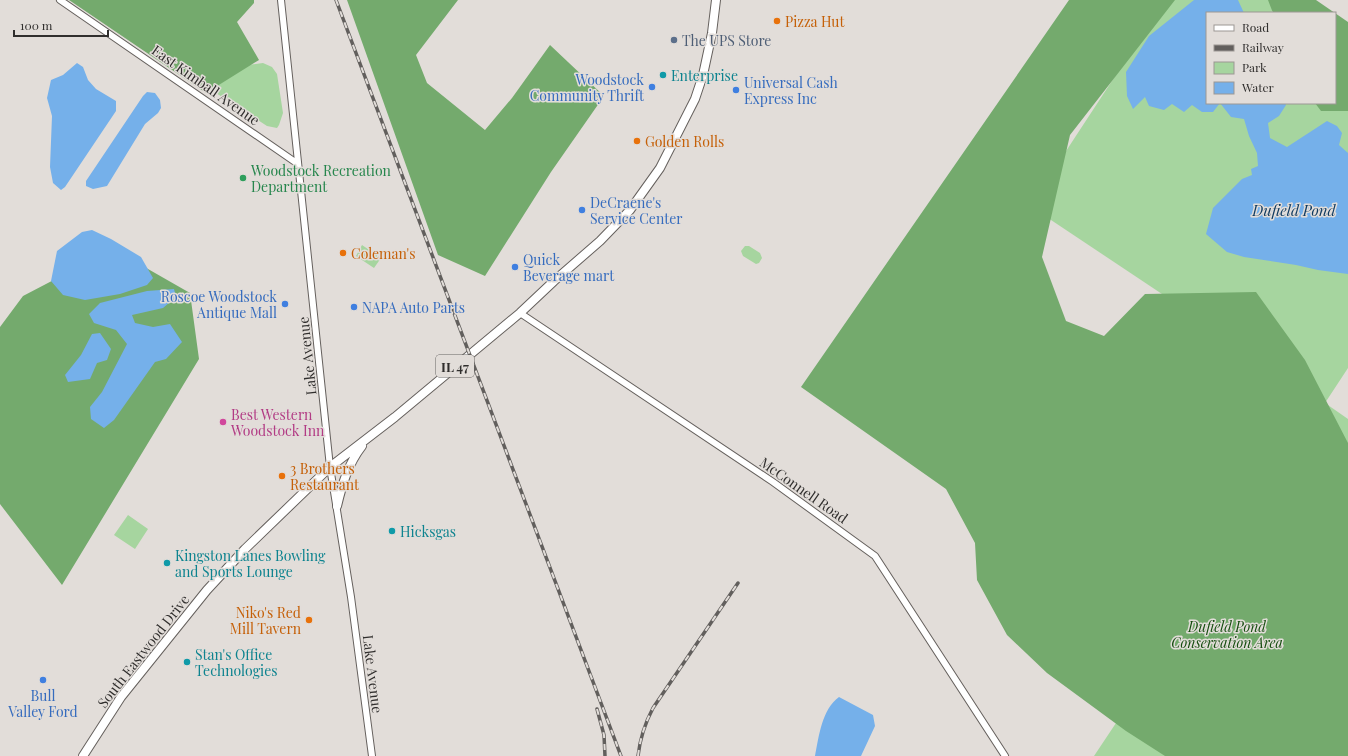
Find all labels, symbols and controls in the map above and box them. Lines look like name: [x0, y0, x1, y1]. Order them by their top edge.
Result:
scale bar: [14, 12, 108, 38]
place label: Pizza Hut: [785, 12, 845, 31]
legend: [1206, 12, 1336, 104]
marker: Pizza Hut: [772, 16, 782, 26]
text: 100 m: [20, 17, 53, 33]
text: Road: [1242, 19, 1269, 35]
place label: The UPS Store: [682, 31, 771, 50]
marker: The UPS Store: [669, 35, 679, 45]
text: Railway: [1242, 39, 1284, 55]
street label: East Kimball Avenue: [148, 41, 264, 129]
text: Park: [1242, 59, 1267, 75]
place label: Enterprise: [671, 66, 738, 85]
place label: Woodstock Community Thrift: [530, 70, 645, 105]
marker: Enterprise: [658, 70, 668, 80]
place label: Universal Cash Express Inc: [744, 73, 838, 108]
text: Water: [1241, 79, 1275, 95]
marker: Woodstock Community Thrift: [647, 82, 657, 92]
marker: Universal Cash Express Inc: [731, 85, 741, 95]
place label: Golden Rolls: [645, 132, 724, 151]
marker: Golden Rolls: [632, 136, 642, 146]
place label: Woodstock Recreation Department: [250, 161, 392, 196]
marker: Woodstock Recreation Department: [238, 173, 248, 183]
place label: DeCraene's Service Center: [590, 193, 683, 228]
water label: Dufield Pond: [1251, 200, 1337, 220]
marker: DeCraene's Service Center: [577, 205, 587, 215]
place label: Coleman's: [351, 244, 415, 263]
marker: Coleman's: [338, 248, 348, 258]
place label: Quick Beverage mart: [523, 250, 615, 285]
marker: Quick Beverage mart: [510, 262, 520, 272]
place label: Roscoe Woodstock Antique Mall: [161, 287, 277, 322]
place label: NAPA Auto Parts: [362, 298, 465, 317]
marker: Roscoe Woodstock Antique Mall: [280, 299, 290, 309]
marker: NAPA Auto Parts: [349, 302, 359, 312]
street label: Lake Avenue: [293, 316, 321, 396]
road number: IL 47: [436, 355, 474, 377]
place label: Best Western Woodstock Inn: [230, 405, 325, 440]
marker: Best Western Woodstock Inn: [218, 417, 228, 427]
street label: McConnell Road: [756, 453, 852, 527]
place label: 3 Brothers Restaurant: [290, 459, 360, 494]
marker: 3 Brothers Restaurant: [277, 471, 287, 481]
place label: Hicksgas: [400, 522, 456, 541]
marker: Hicksgas: [387, 526, 397, 536]
place label: Kingston Lanes Bowling and Sports Lounge: [175, 546, 326, 581]
marker: Kingston Lanes Bowling and Sports Lounge: [162, 558, 172, 568]
street label: South Eastwood Drive: [93, 591, 193, 711]
place label: Niko's Red Mill Tavern: [230, 603, 302, 638]
marker: Niko's Red Mill Tavern: [304, 615, 314, 625]
park label: Dufield Pond Conservation Area: [1171, 617, 1283, 652]
street label: Lake Avenue: [359, 634, 387, 714]
place label: Stan's Office Technologies: [195, 645, 277, 680]
marker: Stan's Office Technologies: [182, 657, 192, 667]
marker: Bull Valley Ford: [38, 675, 48, 685]
place label: Bull Valley Ford: [7, 686, 78, 721]

